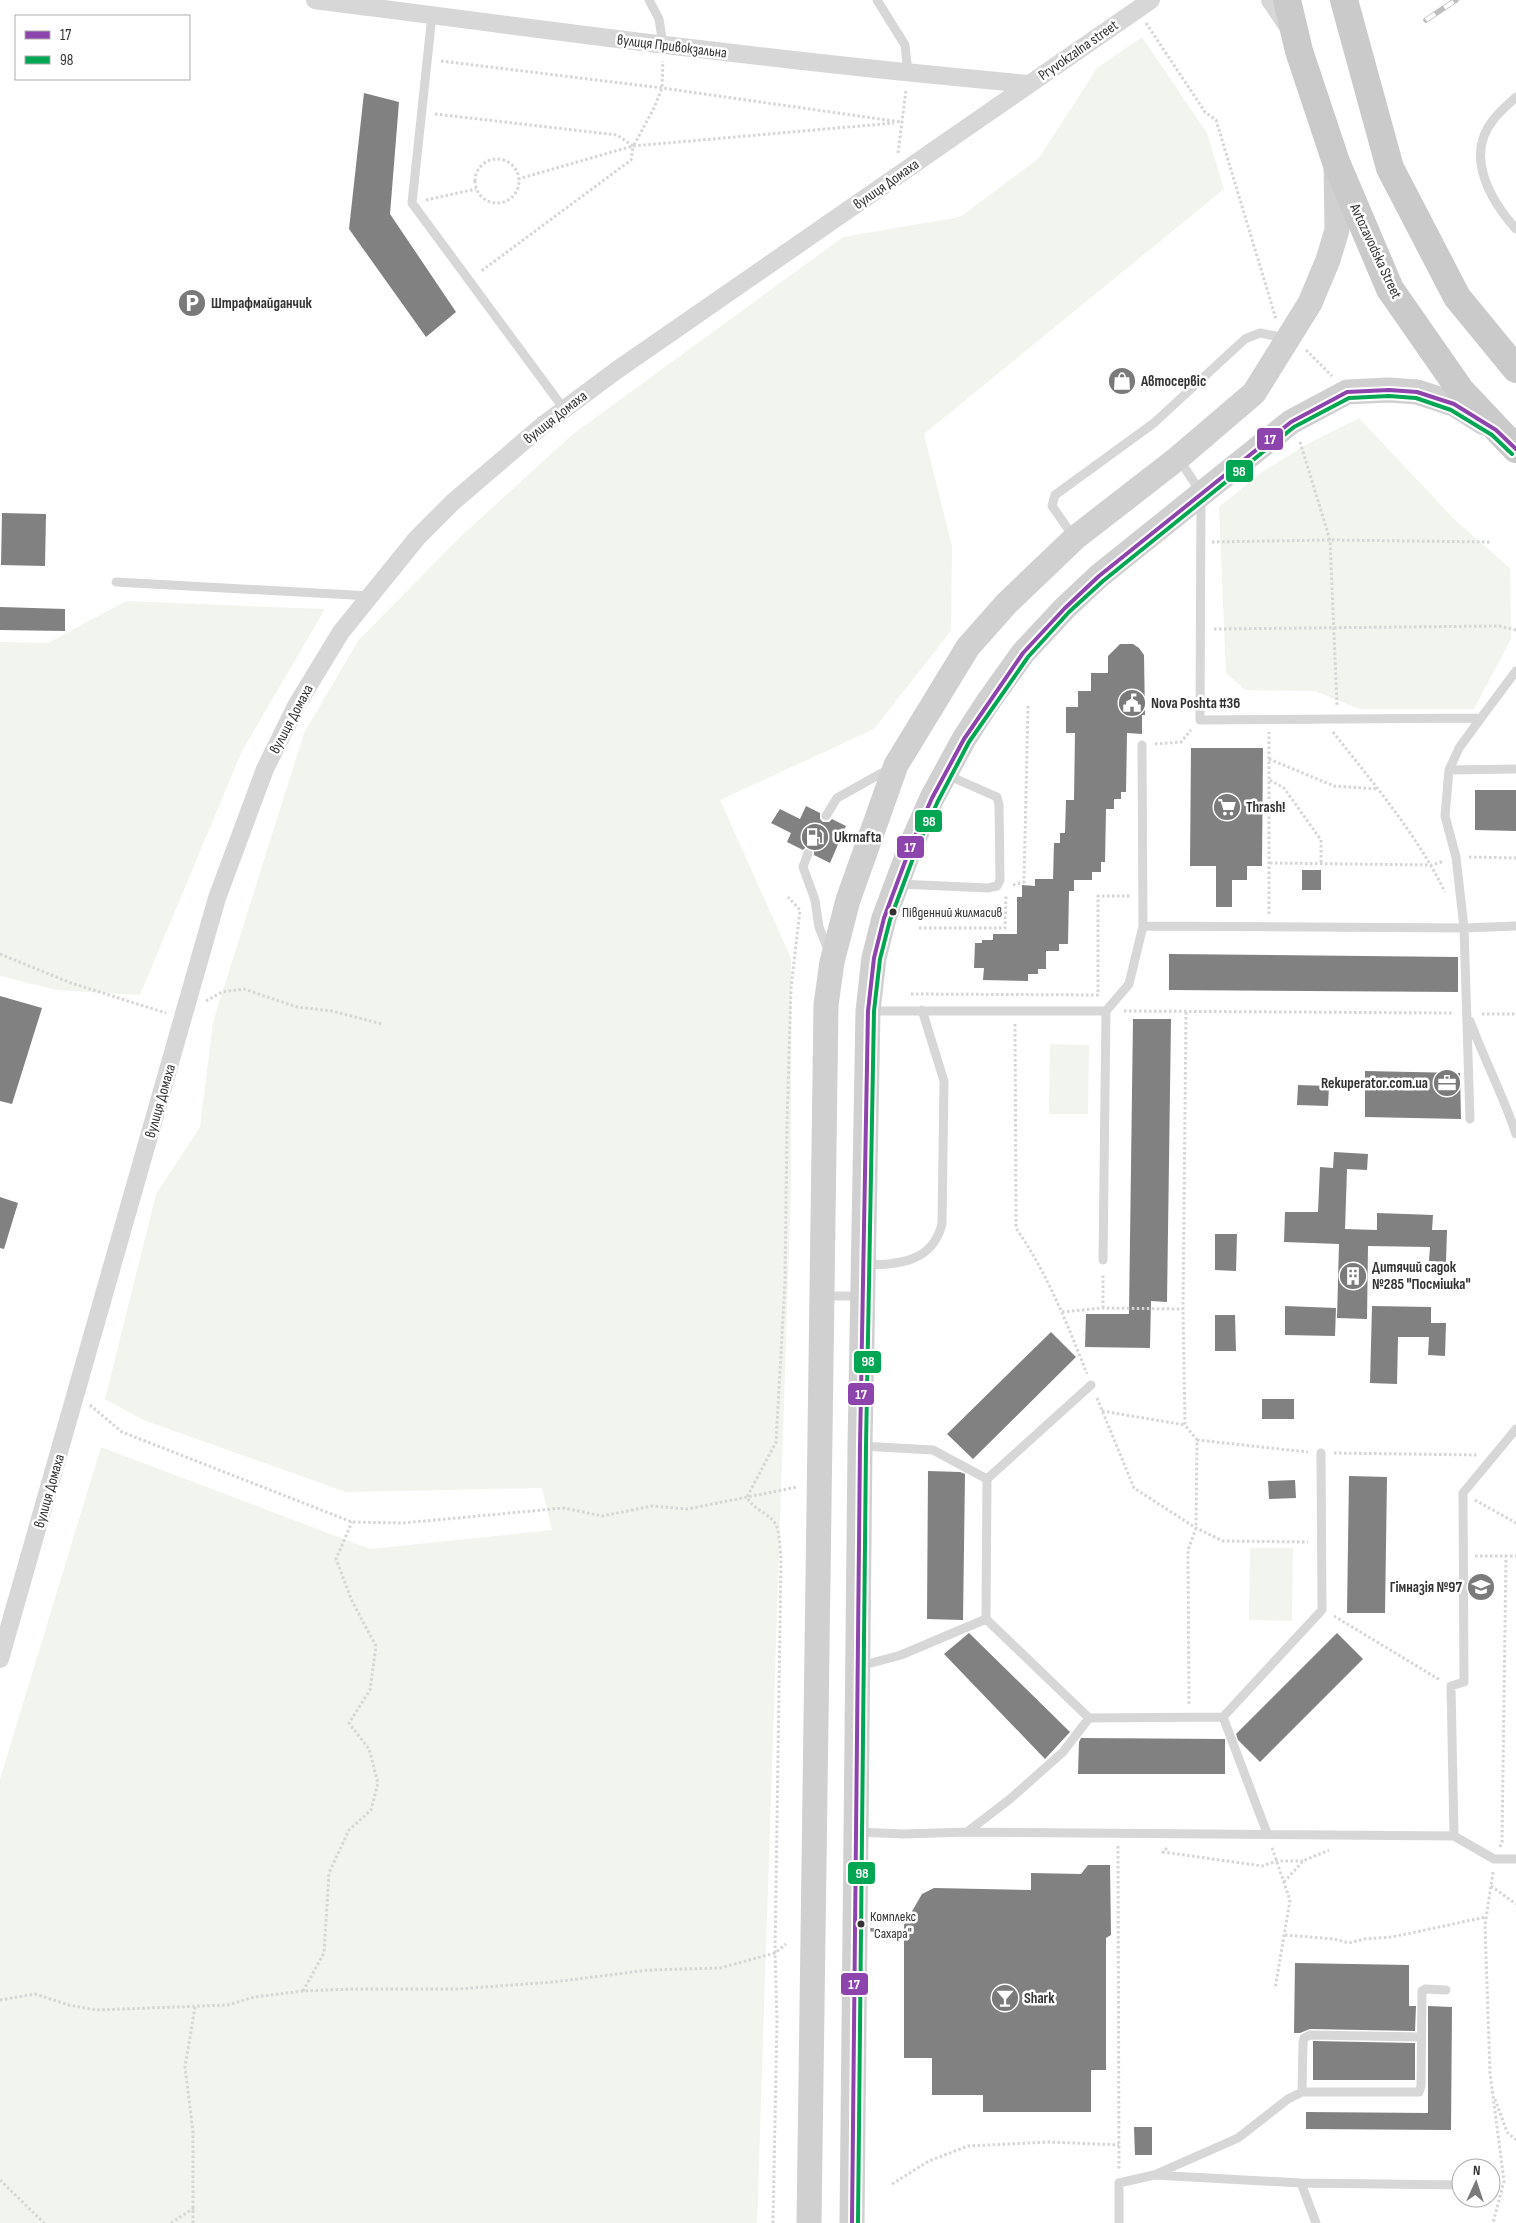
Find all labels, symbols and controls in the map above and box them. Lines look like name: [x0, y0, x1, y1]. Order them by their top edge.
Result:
legend: [15, 15, 190, 80]
street label: Pryvokzalna street: [1035, 16, 1122, 85]
text: 17: [60, 26, 71, 45]
street label: вулиця Привокзальна: [616, 30, 728, 63]
text: 98: [60, 51, 73, 70]
street label: вулиця Домаха: [850, 155, 923, 214]
street label: Avtozavodska Street: [1345, 200, 1406, 302]
parking icon: Штрафмайданчик: [177, 288, 207, 318]
place label: Штрафмайданчик: [211, 294, 313, 313]
shop icon: Автосервіс: [1107, 366, 1137, 396]
place label: Автосервіс: [1140, 372, 1206, 391]
street label: вулиця Домаха: [520, 386, 591, 448]
line badge: 17: [1256, 427, 1284, 451]
text: 17: [1264, 431, 1277, 448]
line badge: 98: [1225, 459, 1254, 483]
text: 98: [1232, 463, 1246, 480]
street label: вулиця Домаха: [265, 681, 318, 757]
public building icon: Nova Poshta #36: [1117, 688, 1147, 718]
place label: Nova Poshta #36: [1151, 694, 1240, 713]
supermarket icon: Thrash!: [1212, 792, 1242, 822]
place label: Thrash!: [1246, 798, 1285, 817]
line badge: 98: [914, 809, 943, 833]
text: 98: [922, 813, 936, 830]
fuel station icon: Ukrnafta: [800, 822, 830, 852]
place label: Ukrnafta: [834, 828, 881, 847]
line badge: 17: [896, 835, 925, 859]
text: 17: [904, 839, 917, 856]
place label: Південний жилмасив: [902, 904, 1003, 921]
marker: Південний жилмасив: [888, 907, 898, 917]
street label: вулиця Домаха: [141, 1062, 180, 1140]
office icon: Rekuperator.com.ua: [1432, 1068, 1462, 1098]
place label: Rekuperator.com.ua: [1321, 1074, 1428, 1093]
place label: Дитячий садок №285 "Посмішка": [1372, 1258, 1471, 1294]
building icon: Дитячий садок №285 "Посмішка": [1338, 1261, 1368, 1291]
line badge: 98: [853, 1350, 882, 1374]
text: 98: [861, 1353, 875, 1370]
line badge: 17: [847, 1382, 875, 1406]
text: 17: [855, 1386, 868, 1403]
street label: вулиця Домаха: [30, 1452, 69, 1530]
school or university icon: Гімназія №97: [1466, 1572, 1496, 1602]
place label: Гімназія №97: [1390, 1578, 1462, 1597]
line badge: 98: [847, 1861, 876, 1885]
text: 98: [855, 1865, 869, 1882]
place label: Комплекс "Сахара": [870, 1908, 916, 1942]
marker: Комплекс "Сахара": [856, 1919, 866, 1929]
line badge: 17: [840, 1972, 869, 1996]
text: 17: [848, 1976, 861, 1993]
bar icon: Shark: [990, 1983, 1020, 2013]
place label: Shark: [1024, 1989, 1055, 2008]
north arrow: [1451, 2158, 1501, 2208]
text: N: [1472, 2162, 1481, 2179]

